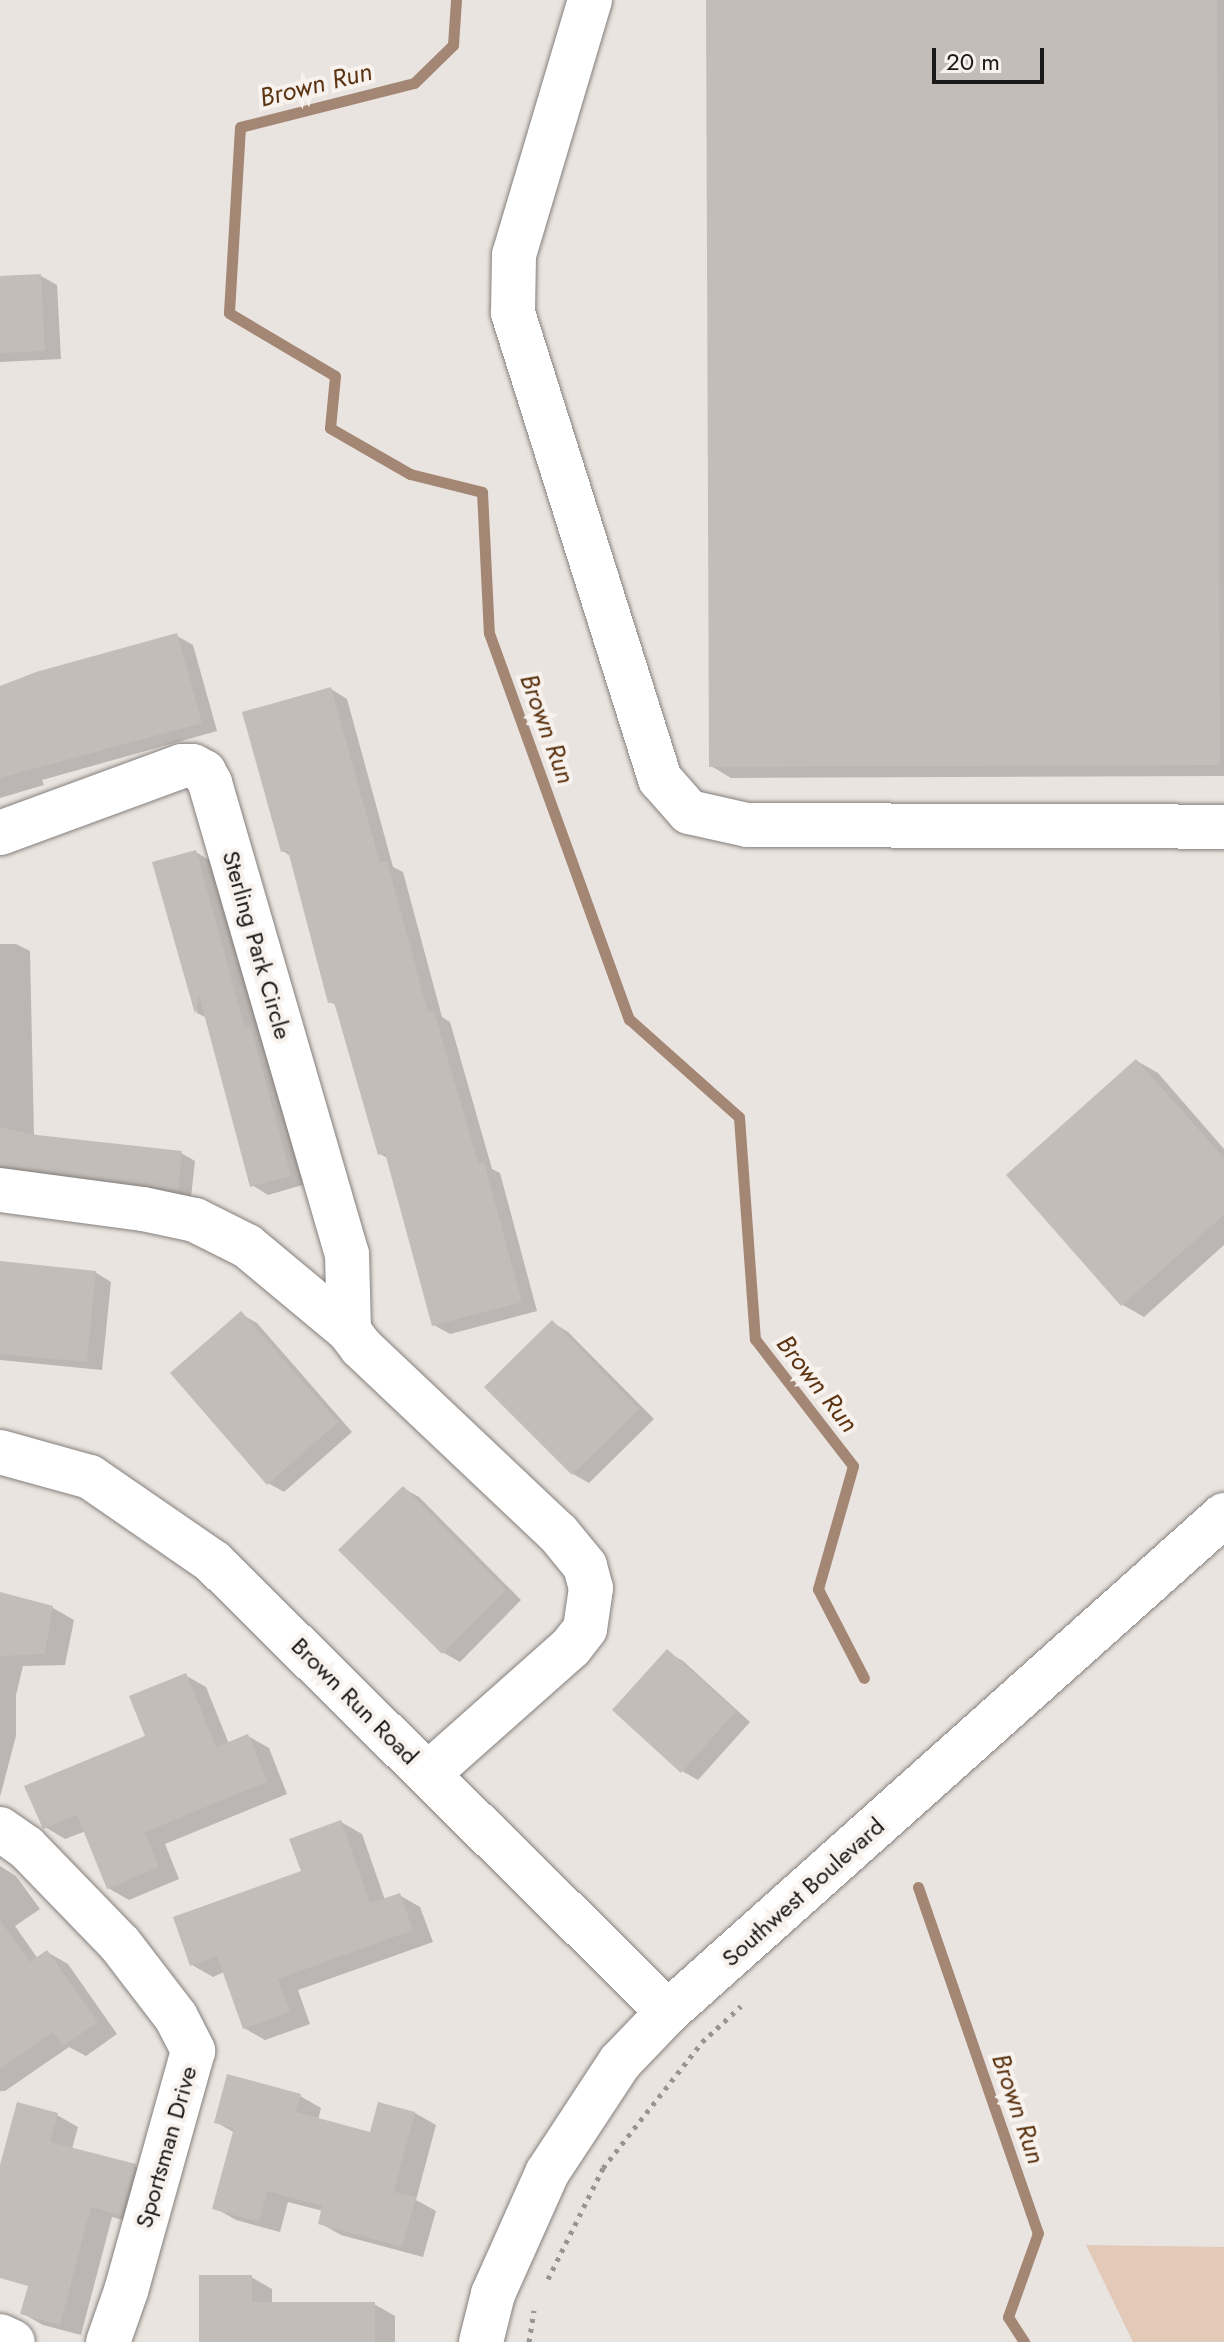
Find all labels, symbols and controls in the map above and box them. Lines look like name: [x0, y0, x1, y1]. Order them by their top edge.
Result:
scale bar: [936, 32, 1048, 82]
text: 20 m: [946, 44, 1000, 79]
water label: Brown Run: [257, 56, 375, 114]
water label: Brown Run: [513, 670, 581, 788]
street label: Sterling Park Circle: [216, 847, 298, 1043]
water label: Brown Run: [769, 1329, 865, 1439]
street label: Brown Run Road: [286, 1632, 424, 1770]
street label: Southwest Boulevard: [716, 1811, 890, 1973]
water label: Brown Run: [985, 2050, 1051, 2168]
street label: Sportsman Drive: [129, 2063, 203, 2231]

